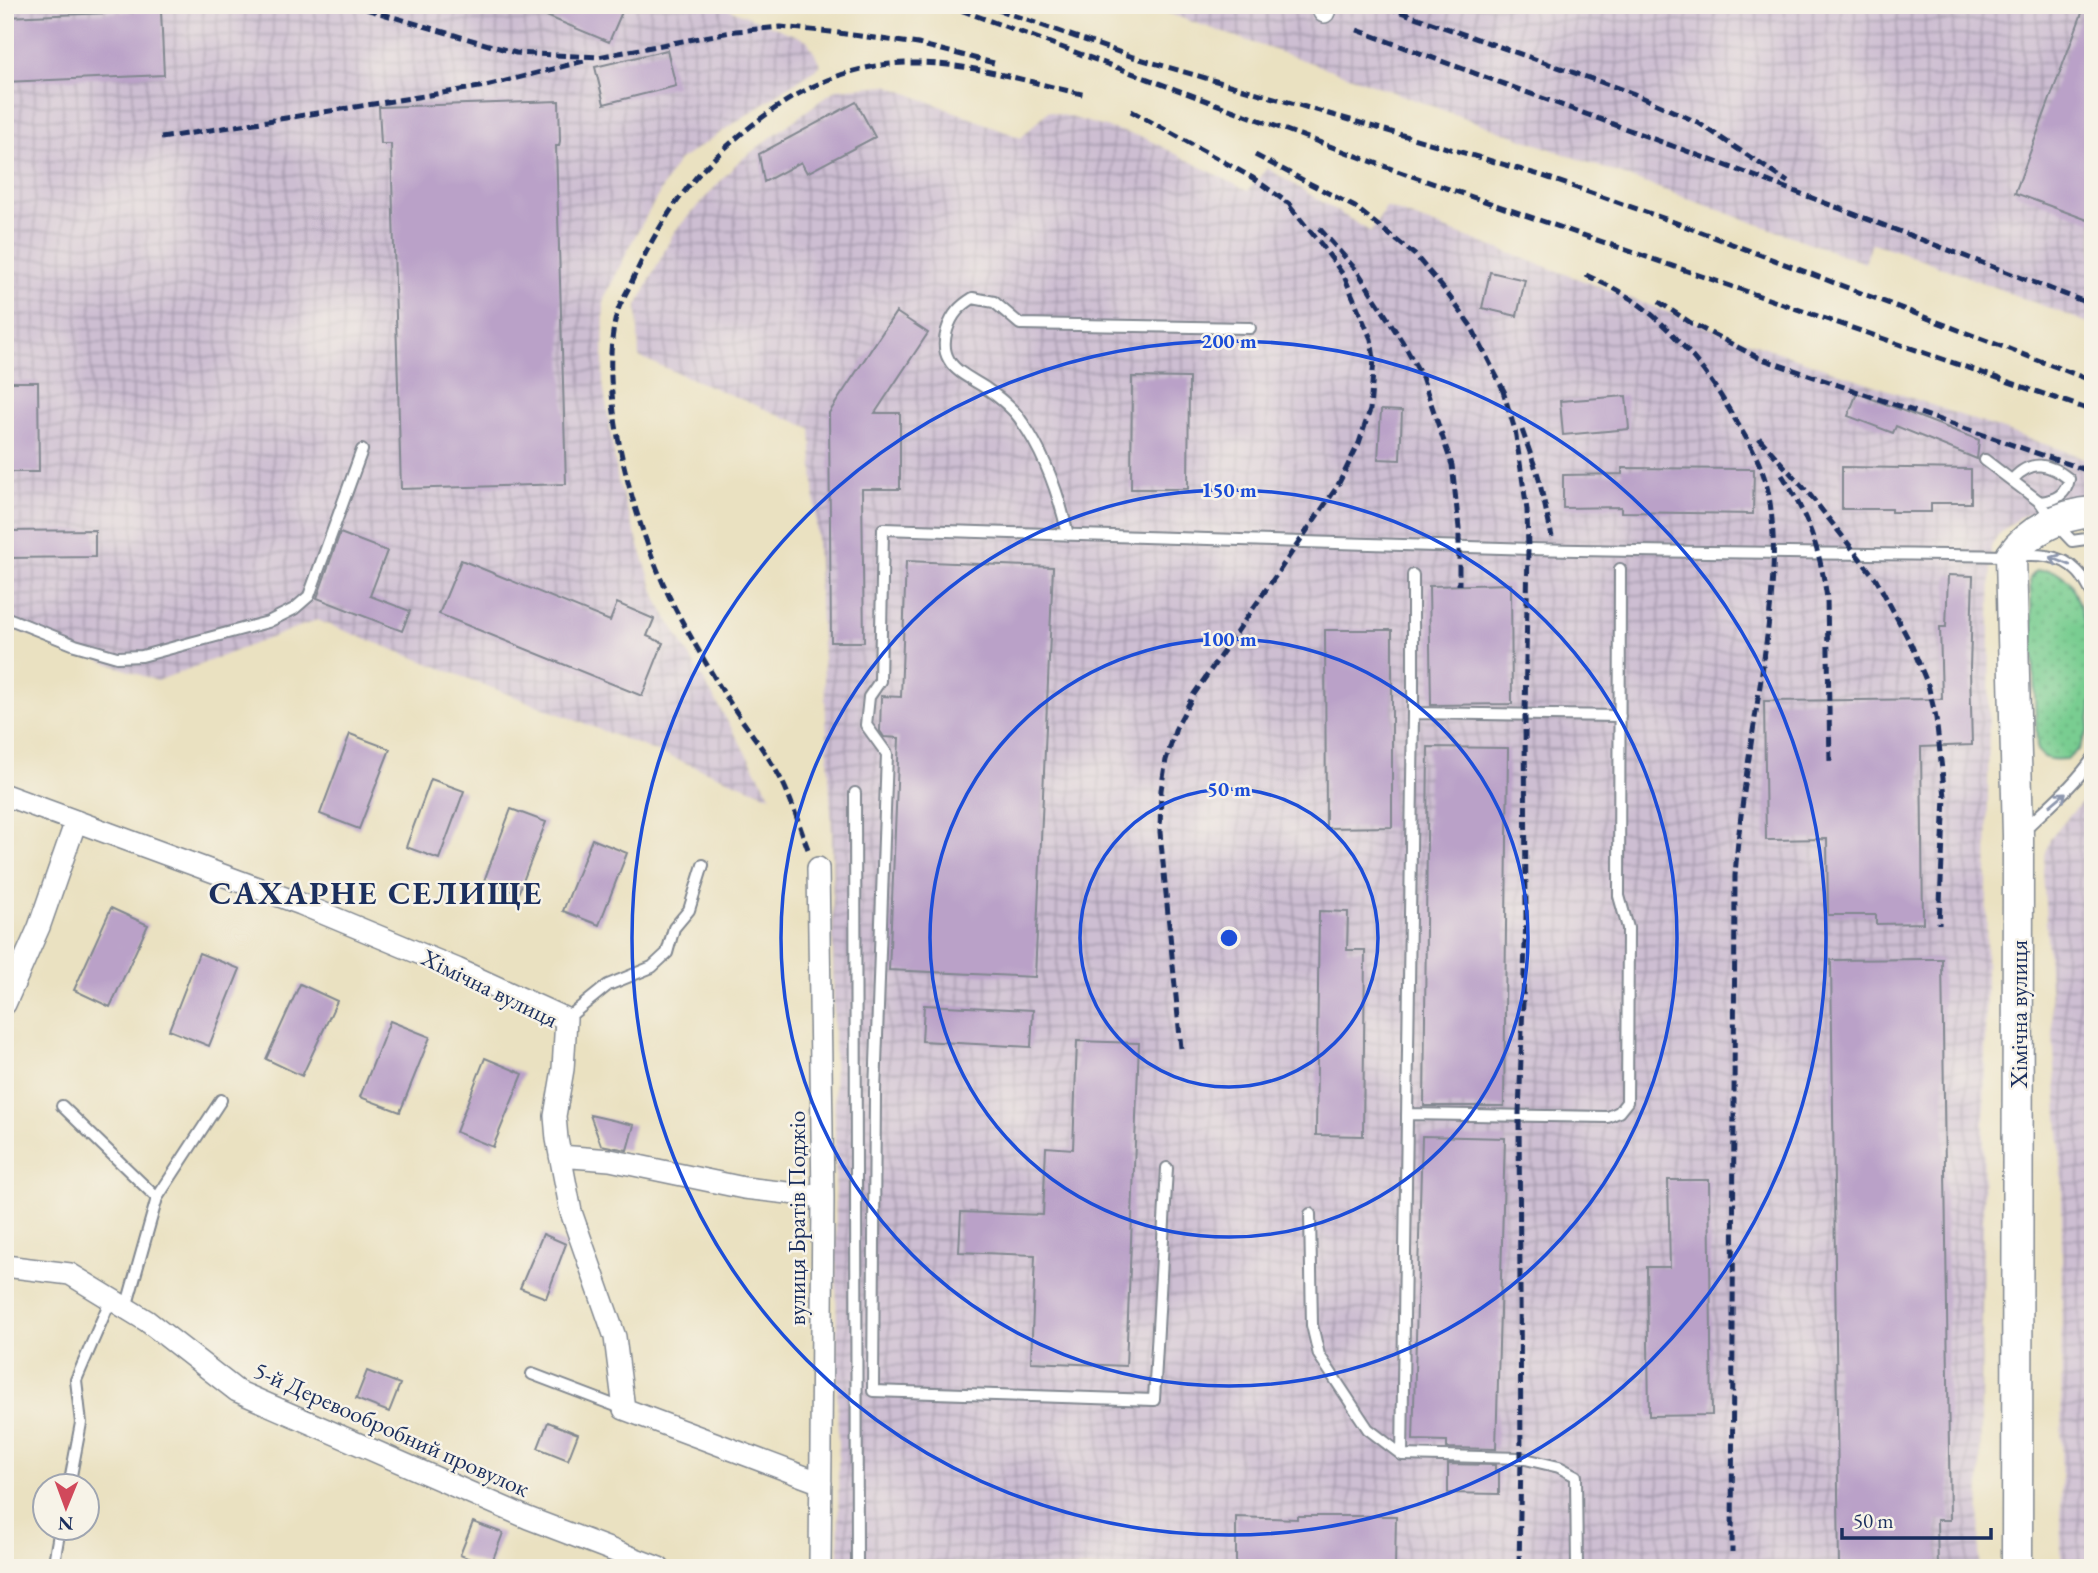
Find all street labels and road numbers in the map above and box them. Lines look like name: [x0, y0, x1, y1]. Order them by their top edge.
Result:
street label: Хімічна вулиця: [2003, 940, 2034, 1089]
street label: Хімічна вулиця: [416, 941, 564, 1035]
street label: вулиця Братів Поджіо: [781, 1110, 812, 1325]
street label: 5-й Деревообробний провулок: [249, 1354, 535, 1504]

